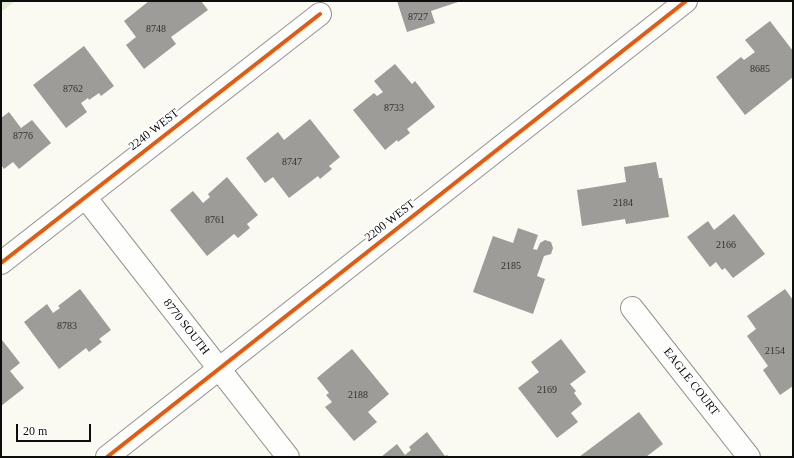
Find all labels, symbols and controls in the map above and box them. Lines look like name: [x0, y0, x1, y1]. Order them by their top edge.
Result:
house number: 8727: [408, 11, 428, 23]
house number: 8748: [146, 23, 166, 35]
house number: 8685: [750, 63, 770, 75]
house number: 8762: [63, 83, 83, 95]
house number: 8733: [384, 102, 404, 114]
street label: 2240 WEST: [126, 106, 182, 154]
house number: 8776: [13, 130, 33, 142]
house number: 8747: [282, 156, 302, 168]
street label: 2200 WEST: [362, 197, 418, 245]
house number: 2184: [613, 197, 633, 209]
house number: 8761: [205, 214, 225, 226]
house number: 2166: [716, 239, 736, 251]
house number: 2185: [501, 260, 521, 272]
street label: 8770 SOUTH: [160, 296, 212, 358]
house number: 8783: [57, 320, 77, 332]
street label: EAGLE COURT: [660, 345, 722, 419]
house number: 2154: [765, 345, 785, 357]
house number: 2169: [537, 384, 557, 396]
house number: 2188: [348, 389, 368, 401]
scale bar: [18, 416, 93, 442]
text: 20 m: [23, 424, 47, 438]

